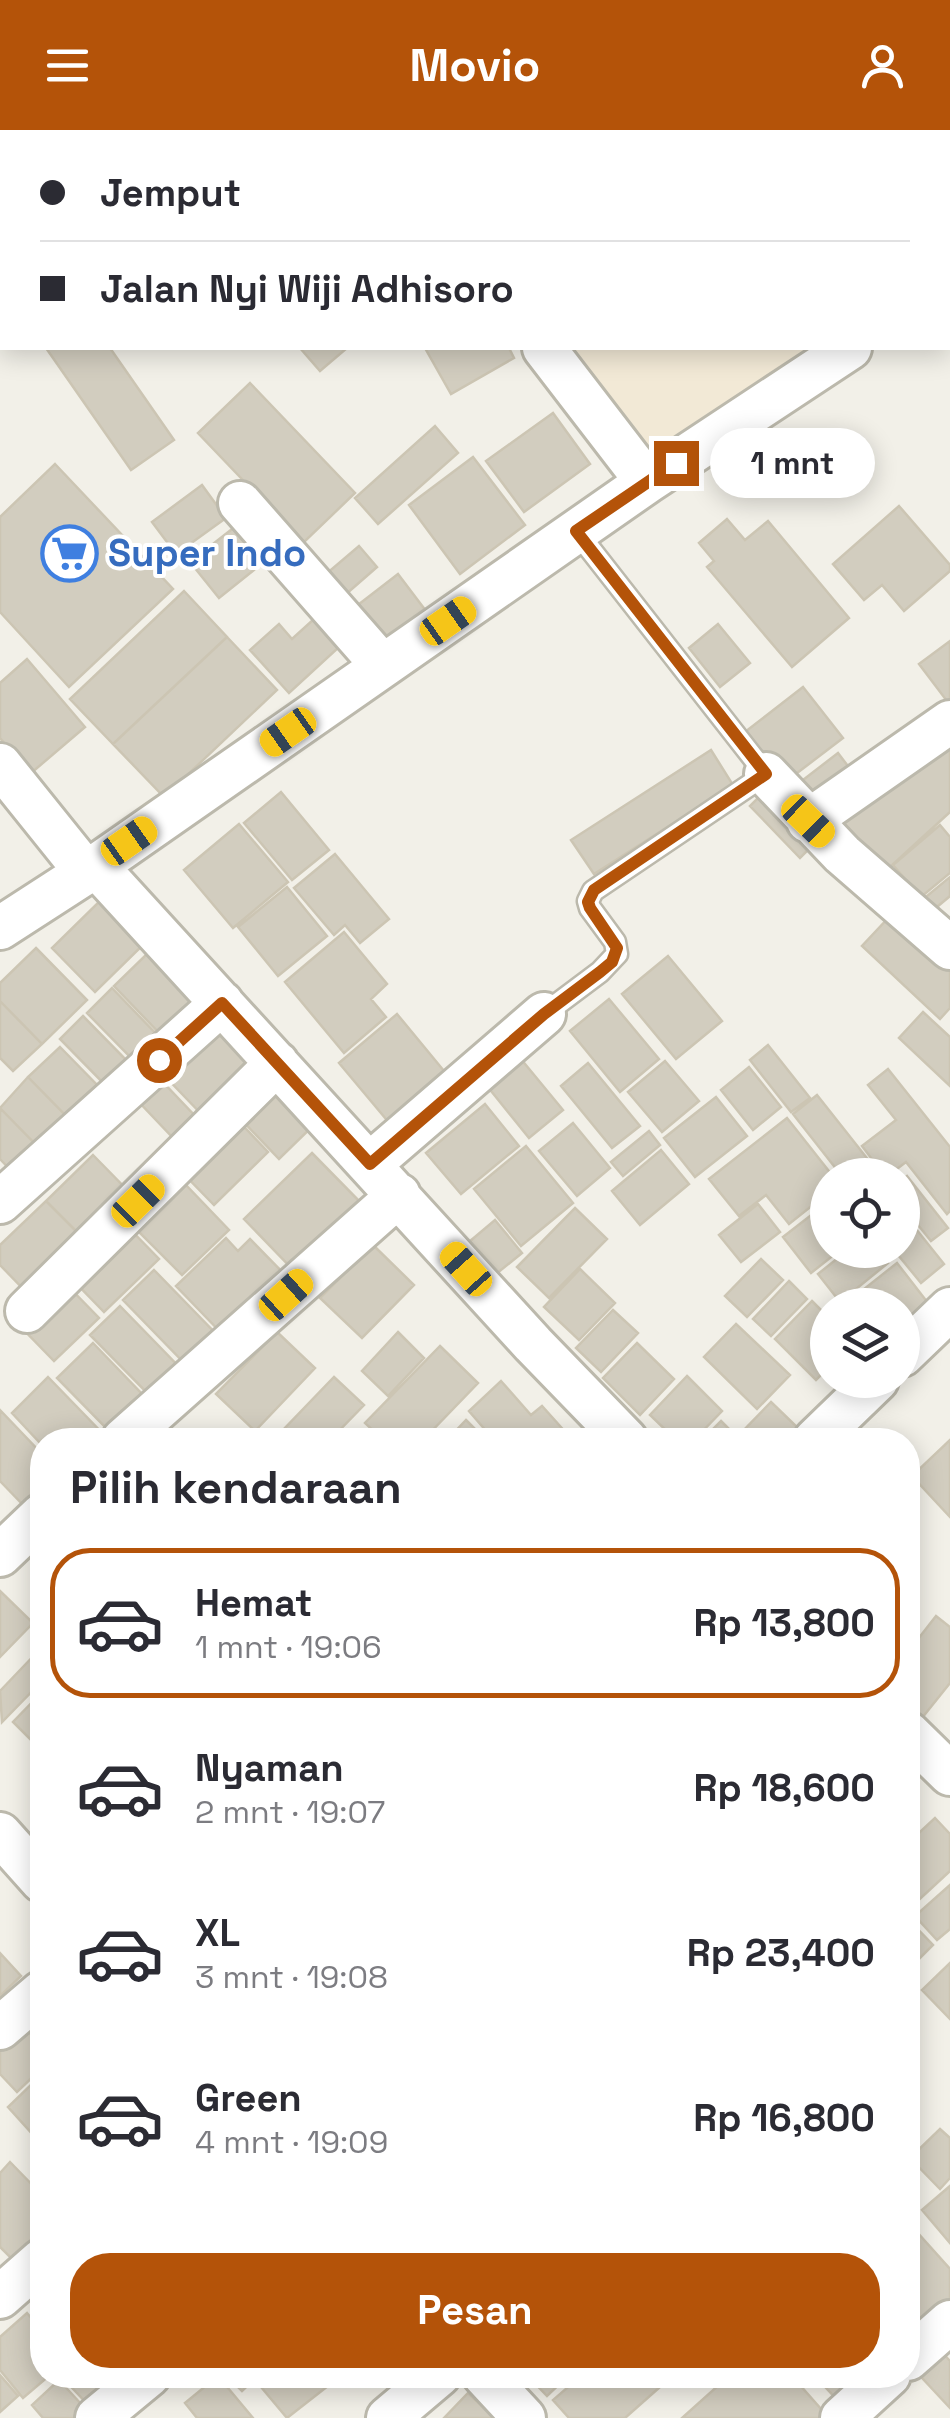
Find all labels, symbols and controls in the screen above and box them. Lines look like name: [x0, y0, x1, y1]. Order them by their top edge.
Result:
text: Movio: [410, 37, 540, 94]
icon: menu: [40, 38, 95, 93]
icon: person: [855, 38, 910, 93]
text: Jemput: [100, 169, 241, 217]
text: Jalan Nyi Wiji Adhisoro: [100, 265, 514, 313]
callout: 1 mnt: [711, 428, 876, 498]
route end: [654, 441, 699, 486]
text: 1 mnt: [751, 443, 834, 483]
supermarket icon: Super Indo: [39, 523, 99, 583]
place label: Super Indo: [108, 529, 306, 577]
car: [415, 592, 481, 650]
car: [255, 703, 321, 761]
car: [776, 789, 840, 853]
car: [96, 812, 162, 870]
route start: [137, 1038, 182, 1083]
map controls: [810, 1158, 920, 1398]
button: locate: [810, 1158, 920, 1268]
car: [106, 1169, 170, 1233]
car: [435, 1237, 497, 1301]
car: [254, 1264, 318, 1326]
button: layers: [810, 1288, 920, 1398]
text: Pilih kendaraan: [70, 1459, 402, 1516]
icon: car: [75, 1578, 165, 1668]
text: Hemat: [195, 1579, 312, 1627]
text: Rp 13,800: [694, 1599, 875, 1647]
text: 1 mnt · 19:06: [195, 1627, 382, 1667]
icon: car: [75, 1743, 165, 1833]
text: Nyaman: [195, 1744, 344, 1792]
text: Rp 18,600: [694, 1764, 875, 1812]
text: 2 mnt · 19:07: [195, 1792, 385, 1832]
icon: car: [75, 1908, 165, 1998]
text: XL: [195, 1909, 240, 1957]
text: Rp 23,400: [687, 1929, 875, 1977]
text: 3 mnt · 19:08: [195, 1957, 388, 1997]
icon: car: [75, 2073, 165, 2163]
text: Green: [195, 2074, 302, 2122]
text: Rp 16,800: [693, 2094, 875, 2142]
text: 4 mnt · 19:09: [195, 2122, 388, 2162]
button: Pesan: [70, 2253, 880, 2368]

